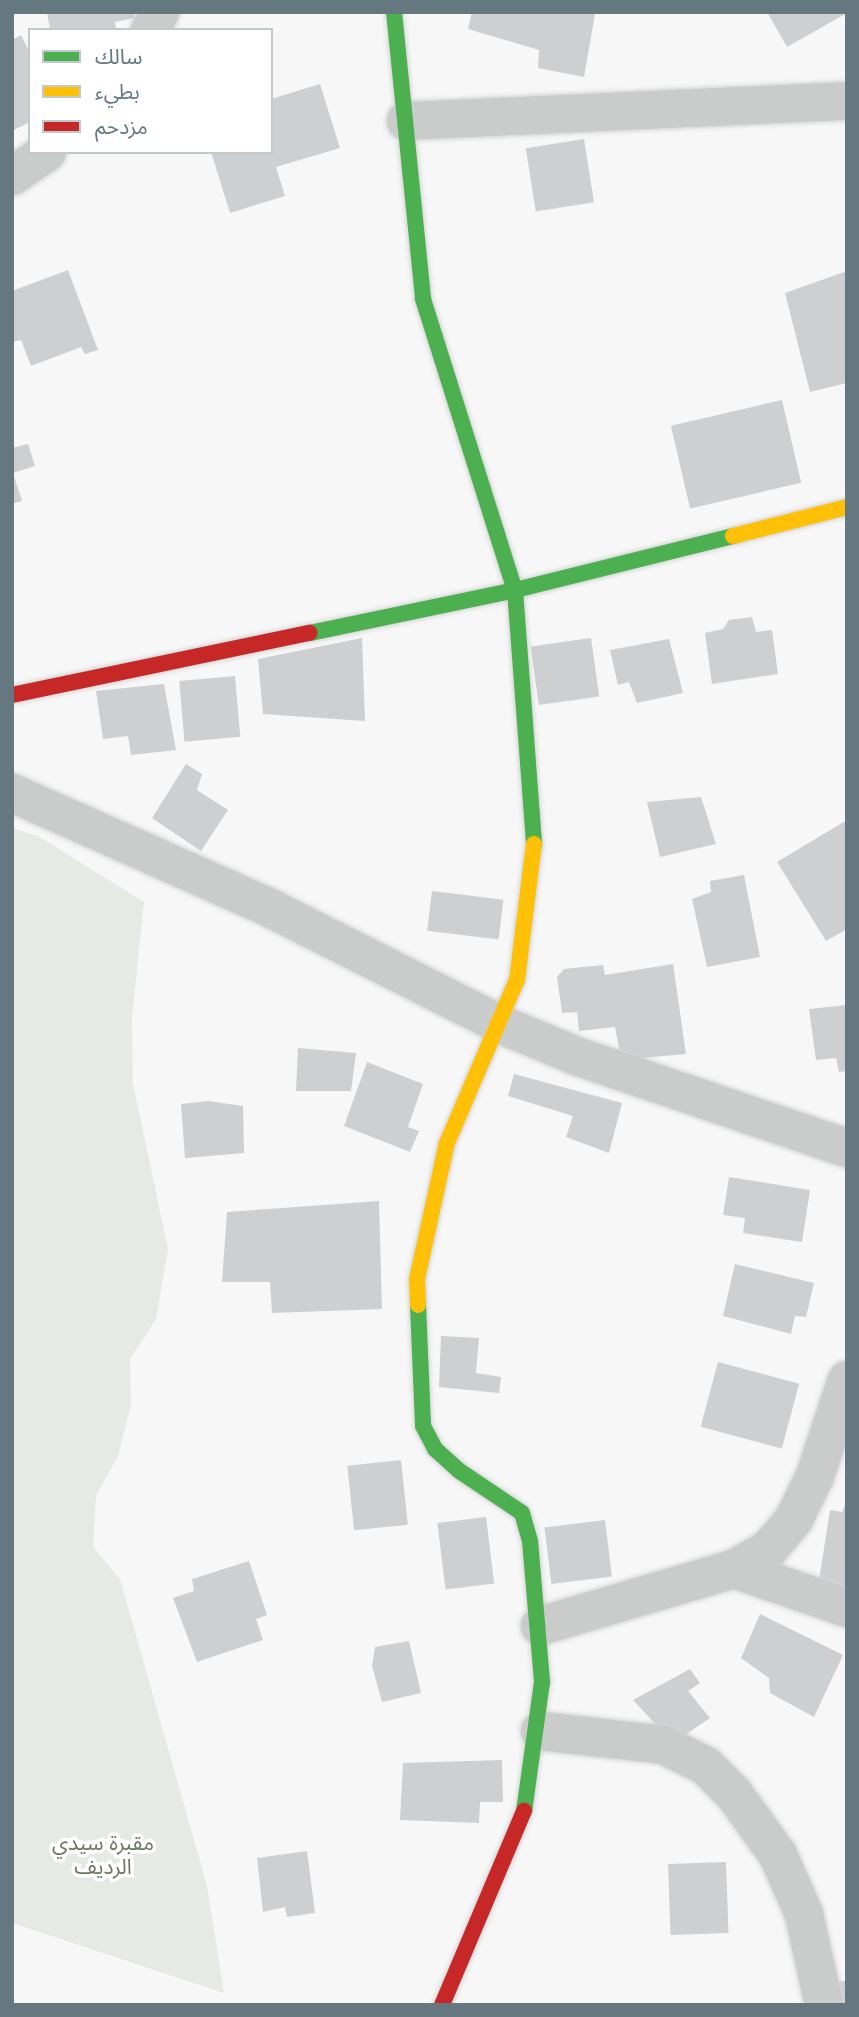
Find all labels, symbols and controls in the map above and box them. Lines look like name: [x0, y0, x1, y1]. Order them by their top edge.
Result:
legend: [28, 28, 273, 154]
text: سالك: [95, 44, 142, 69]
text: بطيء: [95, 79, 140, 104]
text: مزدحم: [95, 114, 148, 139]
park label: مقبرة سيدي الرديف: [52, 1830, 154, 1880]

